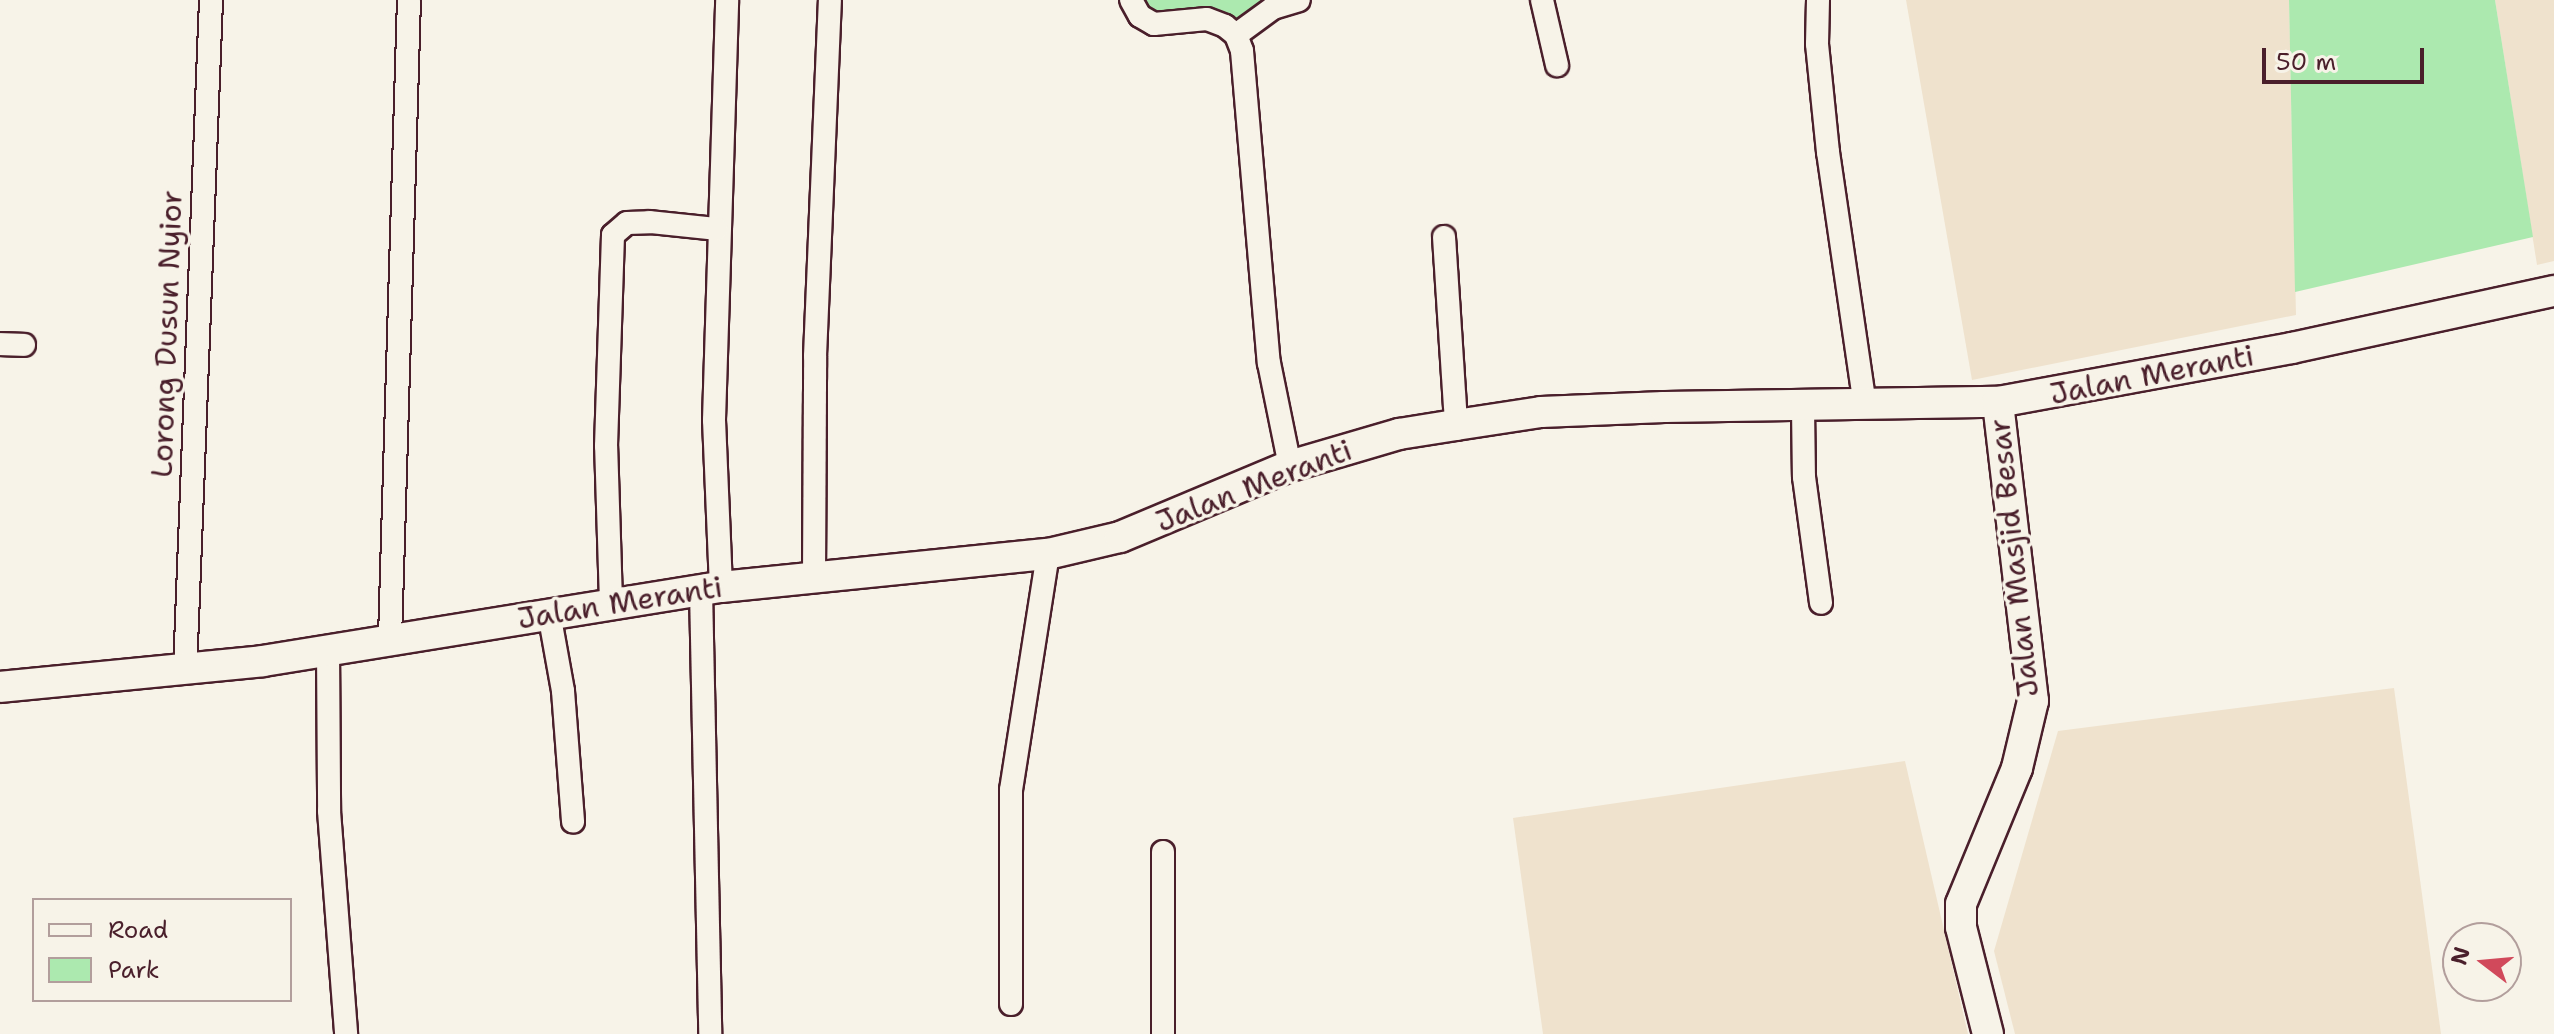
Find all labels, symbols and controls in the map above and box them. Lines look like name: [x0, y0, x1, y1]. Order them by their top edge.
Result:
scale bar: [2266, 32, 2428, 82]
text: 50 m: [2276, 46, 2336, 78]
street label: Lorong Dusun Nyior: [144, 190, 190, 478]
street label: Jalan Meranti: [2047, 338, 2257, 412]
street label: Jalan Masjid Besar: [1981, 417, 2047, 699]
street label: Jalan Meranti: [1151, 432, 1357, 540]
street label: Jalan Meranti: [515, 569, 725, 637]
legend: [32, 898, 292, 1002]
text: Road: [108, 914, 168, 946]
north arrow: [2442, 922, 2522, 1002]
text: N: [2444, 943, 2477, 968]
text: Park: [108, 954, 160, 986]

